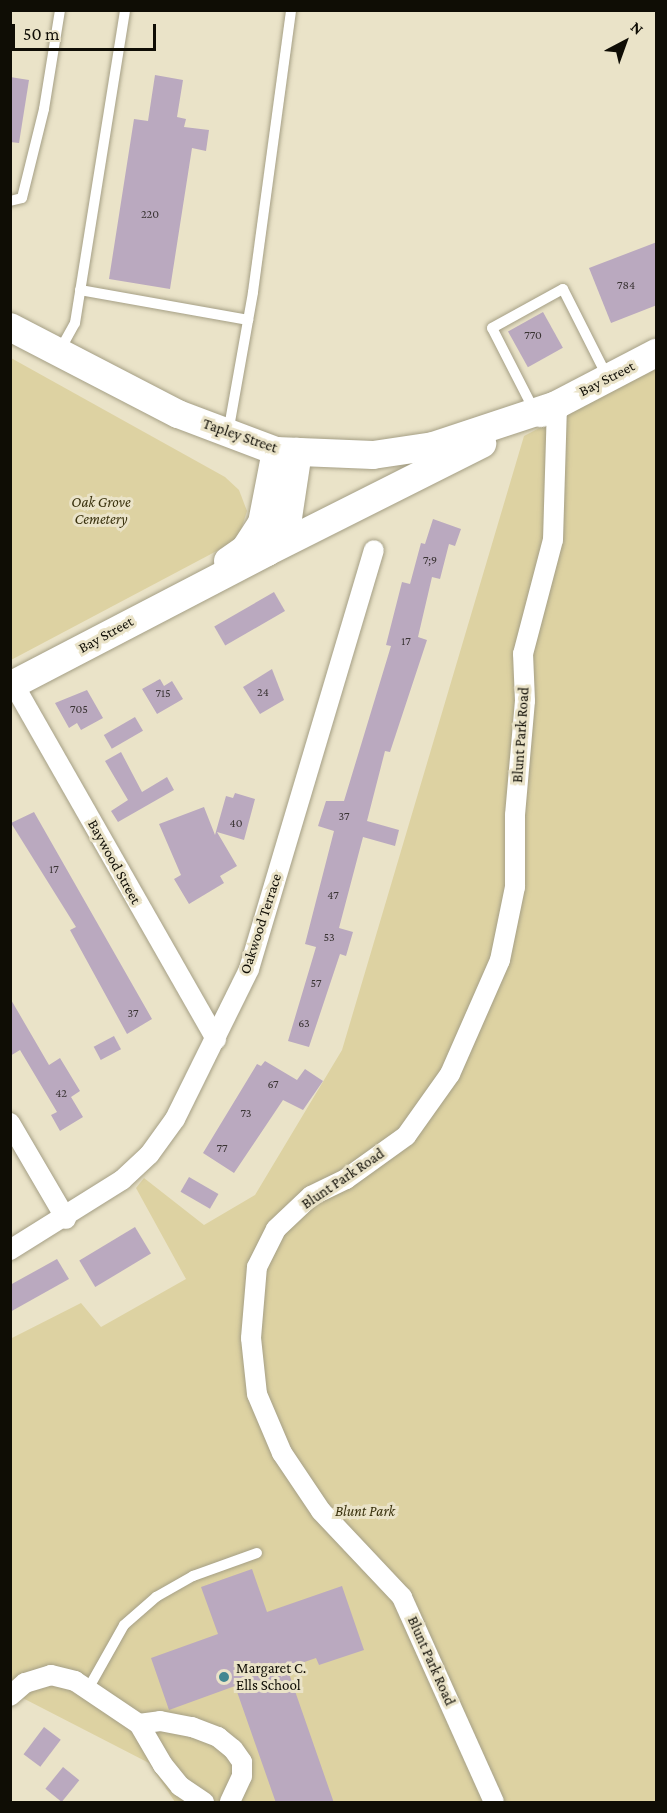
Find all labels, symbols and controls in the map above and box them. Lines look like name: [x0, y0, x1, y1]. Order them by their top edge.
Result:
scale bar: [15, 12, 159, 50]
north arrow: [595, 12, 655, 72]
text: N: [627, 18, 647, 38]
text: 50 m: [23, 24, 60, 44]
house number: 220: [141, 208, 159, 222]
house number: 784: [617, 279, 635, 293]
house number: 770: [524, 329, 542, 343]
street label: Bay Street: [576, 357, 638, 401]
street label: Tapley Street: [200, 415, 280, 457]
park label: Oak Grove Cemetery: [71, 493, 131, 528]
house number: 7;9: [423, 554, 437, 568]
street label: Bay Street: [75, 613, 137, 657]
house number: 17: [401, 635, 411, 649]
house number: 24: [257, 686, 269, 700]
house number: 715: [155, 687, 171, 701]
street label: Blunt Park Road: [509, 687, 533, 783]
house number: 705: [70, 703, 88, 717]
house number: 37: [338, 810, 350, 824]
street label: Baywood Street: [83, 817, 145, 907]
house number: 40: [230, 817, 242, 831]
house number: 17: [49, 863, 59, 877]
street label: Oakwood Terrace: [236, 871, 286, 977]
house number: 47: [327, 889, 339, 903]
house number: 53: [323, 931, 335, 945]
house number: 57: [311, 977, 321, 991]
house number: 37: [127, 1007, 139, 1021]
house number: 63: [298, 1017, 310, 1031]
house number: 67: [267, 1078, 279, 1092]
house number: 42: [55, 1087, 67, 1101]
house number: 73: [240, 1107, 252, 1121]
house number: 77: [216, 1142, 228, 1156]
street label: Blunt Park Road: [298, 1145, 388, 1213]
park label: Blunt Park: [335, 1503, 395, 1521]
street label: Blunt Park Road: [403, 1614, 459, 1708]
place label: Margaret C. Ells School: [236, 1659, 306, 1694]
marker: Margaret C. Ells School: [217, 1670, 231, 1684]

